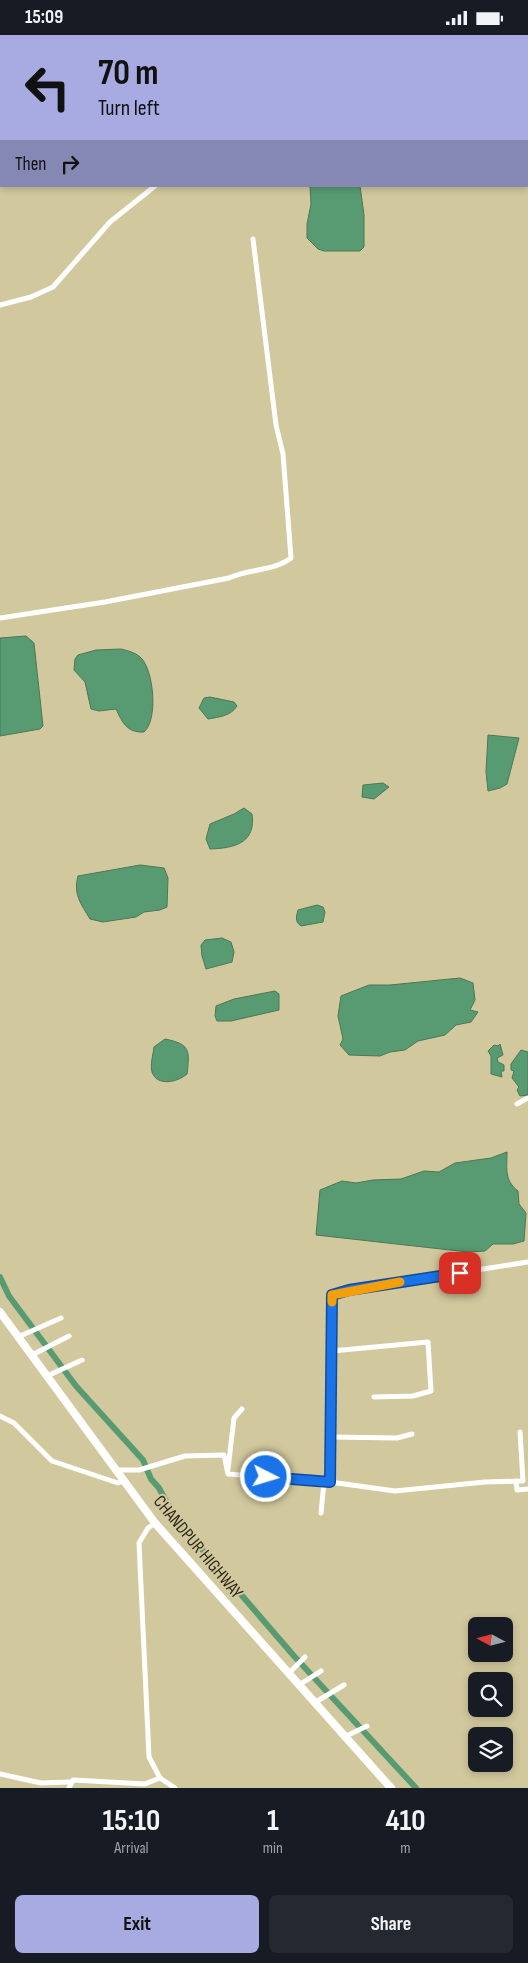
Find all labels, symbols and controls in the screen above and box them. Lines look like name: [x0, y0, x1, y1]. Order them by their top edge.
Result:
text: 15:09: [25, 6, 63, 29]
text: 70 m: [98, 52, 158, 95]
icon: left: [15, 55, 80, 120]
text: Turn left: [98, 95, 160, 122]
icon: right: [56, 150, 84, 178]
text: Then: [15, 153, 46, 176]
pin: [439, 1252, 481, 1294]
icon: arrive: [446, 1259, 474, 1287]
position arrow: [239, 1450, 291, 1502]
street label: CHANDPUR HIGHWAY: [149, 1491, 247, 1603]
north arrow: [468, 1617, 512, 1663]
map controls: [468, 1617, 513, 1772]
button: search: [468, 1672, 513, 1717]
button: layers: [468, 1727, 513, 1772]
text: 15:10: [103, 1803, 160, 1839]
text: 1: [267, 1803, 279, 1839]
text: 410: [385, 1803, 425, 1839]
text: Arrival: [114, 1839, 149, 1858]
text: min: [263, 1839, 283, 1858]
text: m: [400, 1839, 411, 1858]
button: Exit: [15, 1895, 259, 1953]
button: Share: [269, 1895, 513, 1953]

